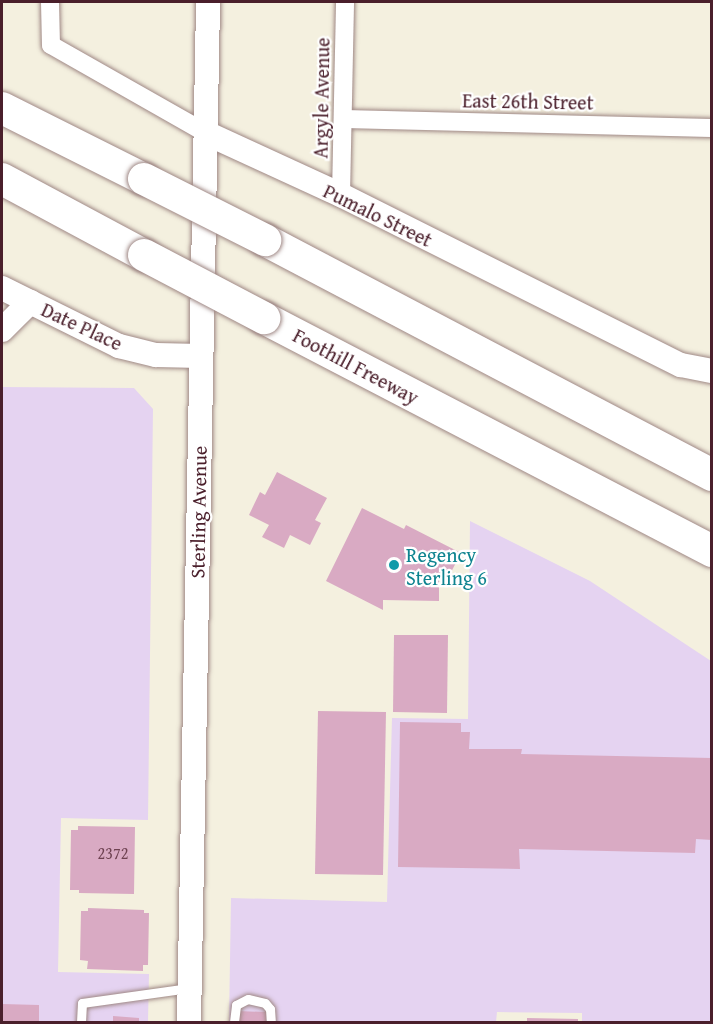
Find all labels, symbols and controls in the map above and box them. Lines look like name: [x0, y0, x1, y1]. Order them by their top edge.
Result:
street label: Argyle Avenue: [308, 37, 334, 159]
street label: East 26th Street: [462, 88, 594, 114]
street label: Pumalo Street: [320, 178, 436, 252]
street label: Date Place: [38, 297, 126, 355]
street label: Foothill Freeway: [289, 323, 423, 409]
street label: Sterling Avenue: [185, 445, 211, 579]
place label: Regency Sterling 6: [406, 542, 487, 589]
marker: Regency Sterling 6: [387, 558, 401, 572]
house number: 2372: [98, 843, 128, 863]

